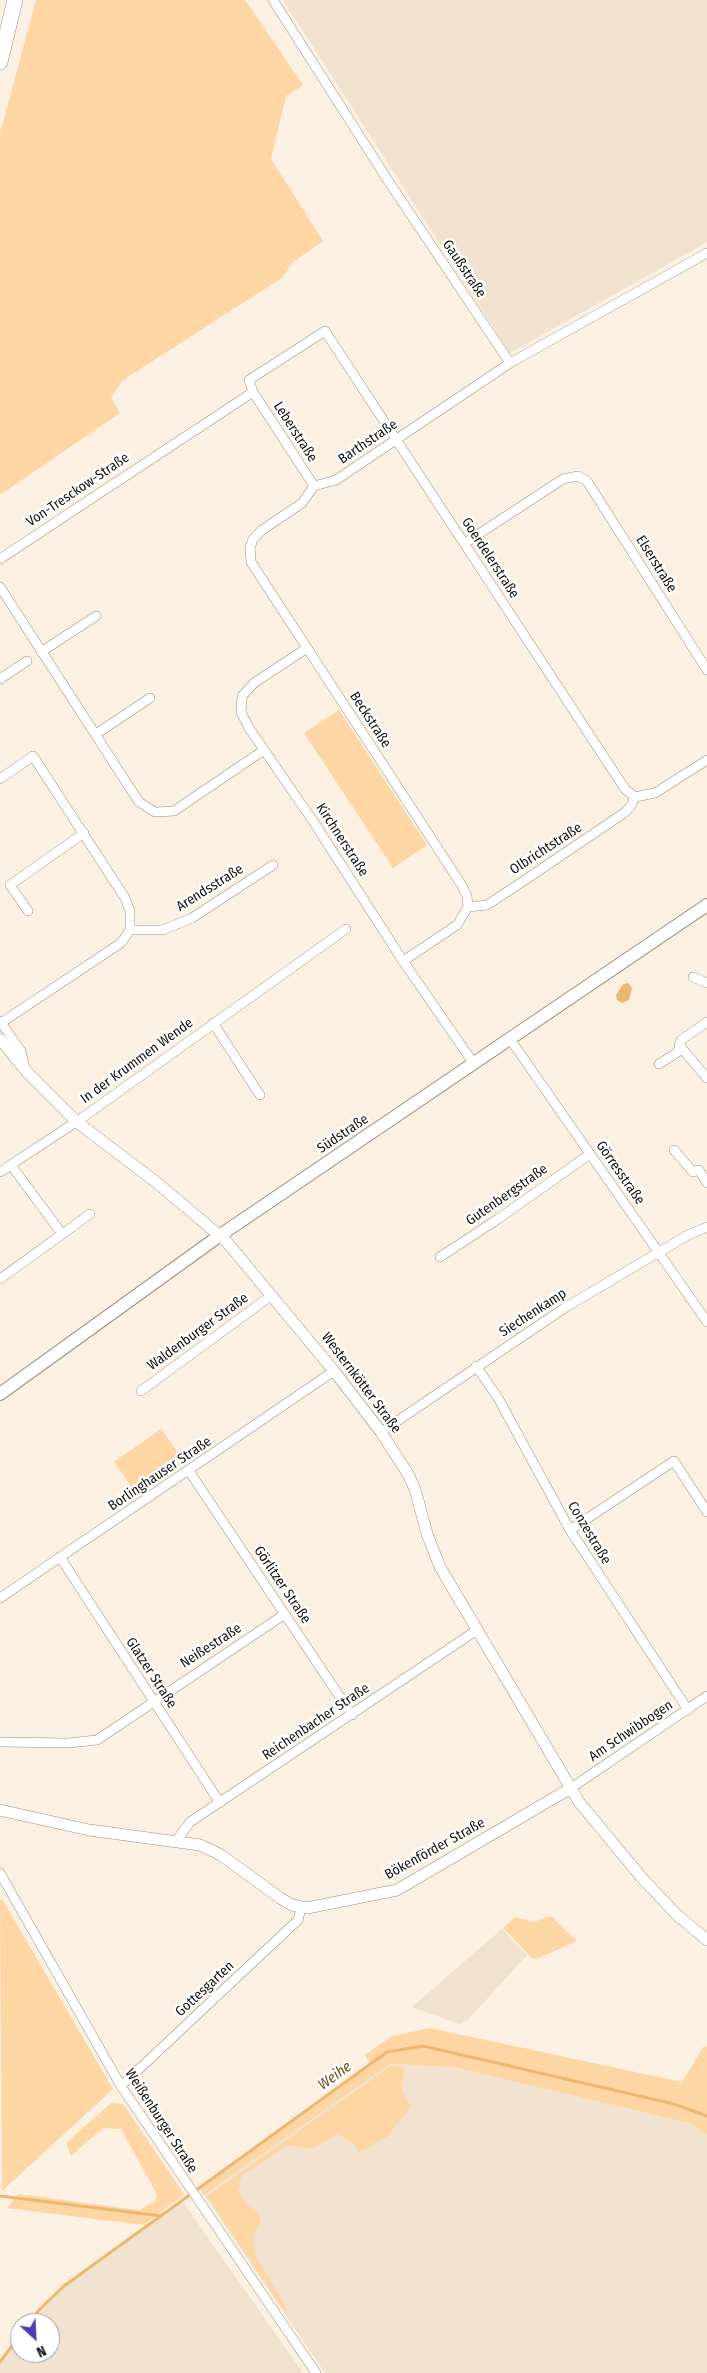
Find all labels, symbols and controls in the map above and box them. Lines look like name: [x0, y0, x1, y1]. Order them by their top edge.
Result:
street label: Gaußstraße: [439, 237, 489, 301]
street label: Leberstraße: [269, 399, 321, 465]
street label: Barthstraße: [335, 416, 401, 468]
street label: Von-Tresckow-Straße: [23, 449, 133, 531]
street label: Goerdelerstraße: [458, 515, 522, 601]
street label: Elserstraße: [632, 532, 680, 596]
street label: Beckstraße: [346, 689, 394, 751]
street label: Kirchnerstraße: [312, 800, 372, 880]
street label: Olbrichtstraße: [507, 819, 585, 879]
street label: Arendsstraße: [173, 861, 247, 915]
street label: In der Krummen Wende: [78, 1015, 196, 1107]
street label: Südstraße: [314, 1111, 372, 1157]
street label: Görresstraße: [592, 1138, 648, 1208]
street label: Gutenbergstraße: [463, 1161, 551, 1229]
street label: Siechenkamp: [496, 1285, 570, 1341]
street label: Waldenburger Straße: [144, 1290, 252, 1374]
street label: Westernkötter Straße: [318, 1329, 404, 1437]
street label: Borlinghauser Straße: [105, 1433, 215, 1515]
street label: Conzestraße: [564, 1499, 614, 1567]
street label: Görlitzer Straße: [250, 1543, 314, 1627]
street label: Neißestraße: [177, 1620, 245, 1672]
street label: Glatzer Straße: [122, 1635, 180, 1711]
street label: Reichenbacher Straße: [259, 1680, 373, 1764]
street label: Am Schwibbogen: [586, 1697, 676, 1765]
street label: Bökenförder Straße: [382, 1815, 488, 1883]
street label: Gottesgarten: [172, 1958, 238, 2020]
water label: Weihe: [315, 2058, 355, 2094]
street label: Weißenburger Straße: [121, 2066, 201, 2176]
north arrow: [10, 2313, 60, 2363]
text: N: [34, 2342, 49, 2361]

